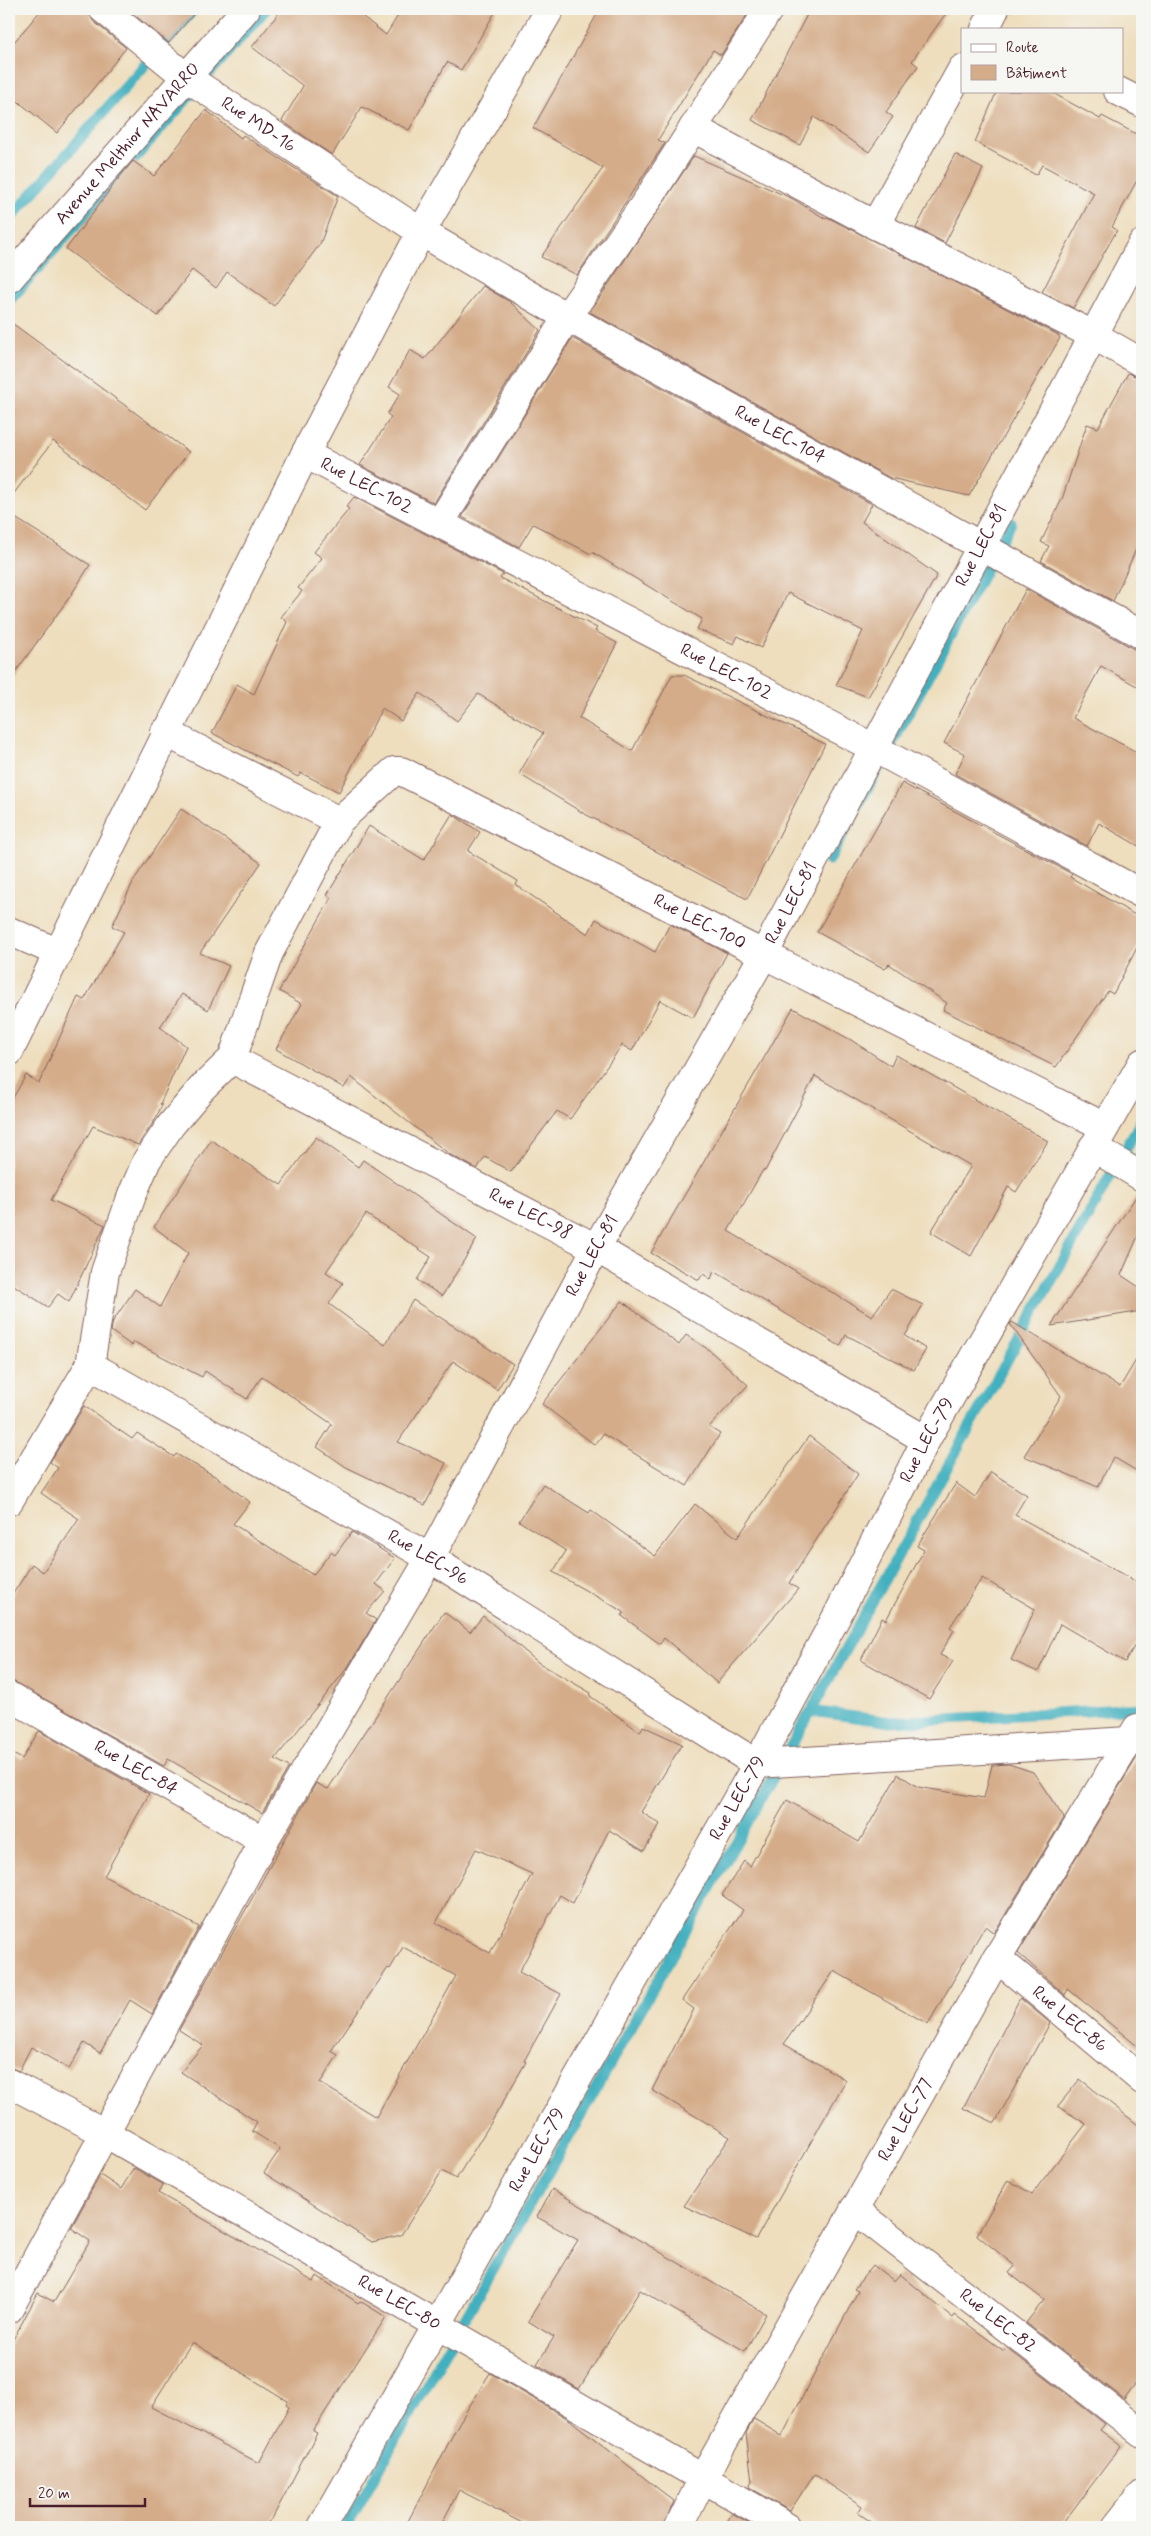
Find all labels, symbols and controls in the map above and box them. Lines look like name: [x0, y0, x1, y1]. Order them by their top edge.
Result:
legend: [961, 28, 1124, 92]
text: Route: [1006, 38, 1039, 58]
street label: Avenue Melthior NAVARRO: [50, 58, 205, 230]
text: Bâtiment: [1006, 64, 1067, 84]
street label: Rue MD-16: [216, 91, 301, 158]
street label: Rue LEC-104: [730, 400, 830, 470]
street label: Rue LEC-102: [316, 452, 417, 520]
street label: Rue LEC-81: [950, 500, 1013, 591]
street label: Rue LEC-102: [676, 638, 777, 705]
street label: Rue LEC-81: [760, 858, 823, 948]
street label: Rue LEC-100: [649, 888, 750, 955]
street label: Rue LEC-98: [485, 1182, 576, 1245]
street label: Rue LEC-81: [560, 1211, 624, 1301]
street label: Rue LEC-79: [894, 1393, 960, 1487]
street label: Rue LEC-96: [383, 1524, 473, 1591]
street label: Rue LEC-84: [90, 1735, 182, 1802]
street label: Rue LEC-79: [704, 1752, 771, 1845]
street label: Rue LEC-86: [1027, 1980, 1113, 2058]
street label: Rue LEC-77: [872, 2074, 939, 2166]
street label: Rue LEC-79: [503, 2103, 570, 2196]
street label: Rue LEC-80: [353, 2270, 445, 2336]
street label: Rue LEC-82: [954, 2283, 1041, 2358]
scale bar: [30, 2476, 145, 2508]
text: 20 m: [38, 2484, 70, 2504]

